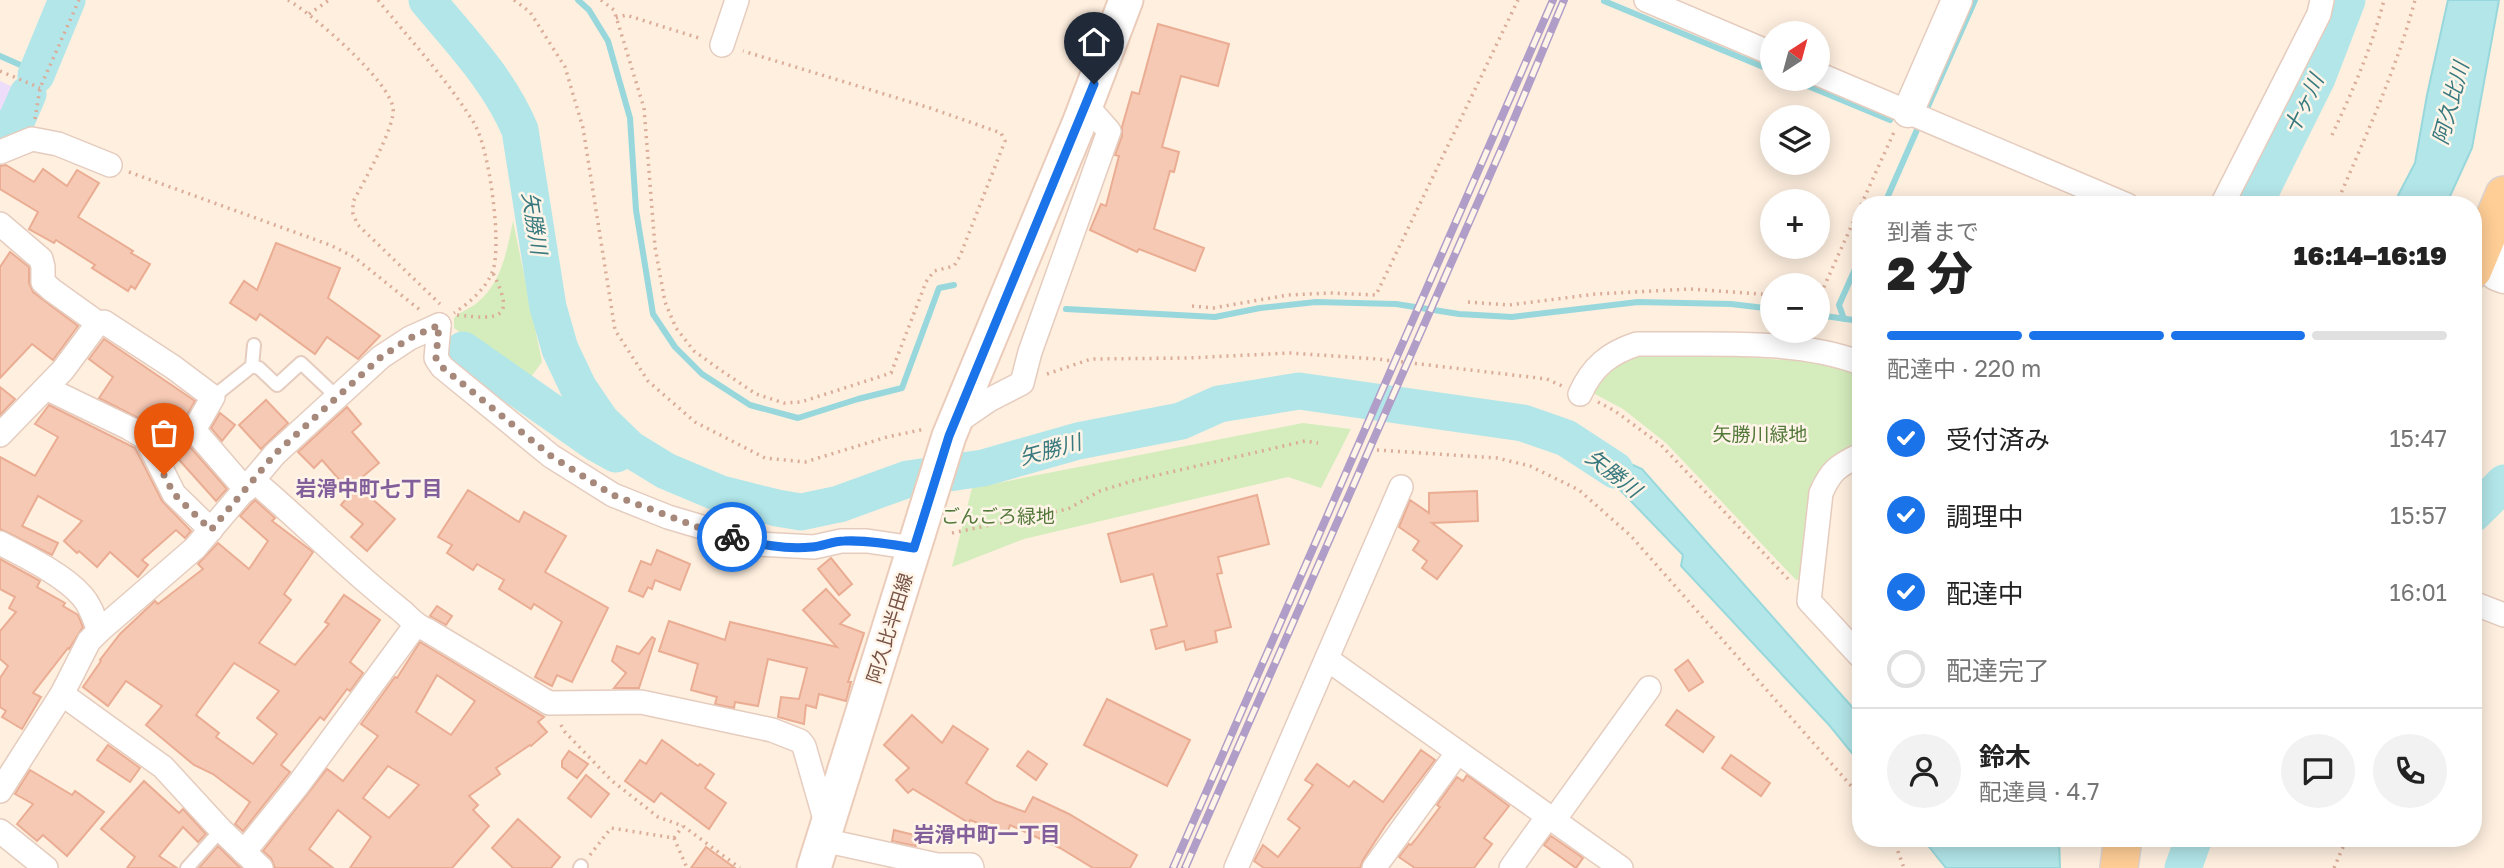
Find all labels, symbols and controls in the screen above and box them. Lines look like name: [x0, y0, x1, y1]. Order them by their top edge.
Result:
pin: [1064, 12.0, 1124, 84]
north arrow: [1760, 21, 1830, 91]
map controls: [1760, 21, 1830, 343]
icon: home: [1075, 23, 1113, 61]
water label: 阿久比川: [2427, 57, 2474, 147]
water label: 十ヶ川: [2278, 68, 2329, 138]
button: layers: [1760, 105, 1830, 175]
button: +: [1760, 189, 1830, 259]
water label: 矢勝川: [517, 190, 553, 258]
text: 到着まで: [1887, 217, 1979, 245]
text: 16:14–16:19: [2294, 240, 2447, 271]
text: 2 分: [1887, 245, 1973, 300]
button: −: [1760, 273, 1830, 343]
text: 配達中 · 220 m: [1887, 354, 2041, 382]
pin: [134, 403, 194, 475]
icon: bag: [145, 414, 183, 452]
icon: check: [1887, 419, 1925, 457]
park label: 矢勝川緑地: [1712, 422, 1808, 445]
text: 受付済み: [1946, 424, 2050, 455]
text: 15:47: [2389, 424, 2447, 452]
water label: 矢勝川: [1016, 428, 1086, 470]
water label: 矢勝川: [1581, 443, 1648, 504]
district label: 岩滑中町七丁目: [296, 475, 443, 501]
icon: check: [1887, 496, 1925, 534]
text: 調理中: [1946, 501, 2024, 532]
text: 15:57: [2390, 501, 2447, 529]
courier: [697, 502, 767, 572]
park label: ごんごろ緑地: [941, 504, 1055, 527]
icon: bike: [713, 518, 751, 556]
street label: 阿久比半田線: [861, 570, 917, 686]
icon: check: [1887, 573, 1925, 611]
text: 配達中: [1946, 578, 2024, 609]
text: 16:01: [2390, 578, 2447, 606]
text: 配達完了: [1946, 655, 2050, 686]
button: person: [1887, 734, 1961, 808]
button: chat: [2281, 734, 2355, 808]
button: phone: [2373, 734, 2447, 808]
text: 鈴木: [1979, 741, 2031, 772]
text: 配達員 · 4.7: [1979, 777, 2100, 805]
district label: 岩滑中町一丁目: [914, 821, 1061, 847]

